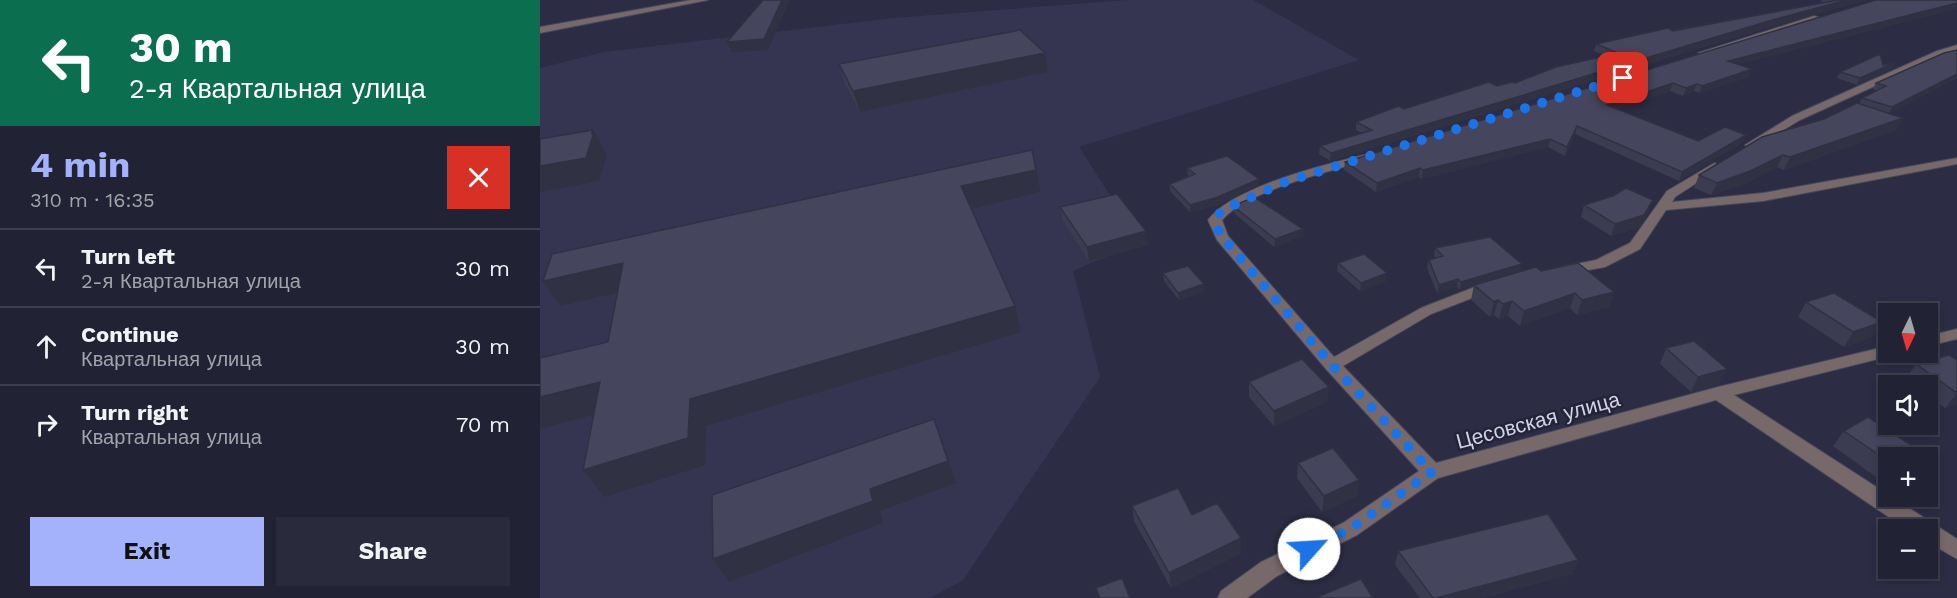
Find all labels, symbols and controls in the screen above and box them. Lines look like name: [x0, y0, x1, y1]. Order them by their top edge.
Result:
text: 30 m: [129, 23, 233, 72]
icon: left: [30, 24, 108, 102]
pin: [1597, 52, 1648, 103]
icon: arrive: [1606, 61, 1639, 94]
text: 2-я Квартальная улица: [129, 73, 426, 105]
text: 4 min: [30, 144, 130, 186]
button: close: [447, 146, 510, 209]
text: 310 m · 16:35: [30, 188, 155, 212]
text: Turn left: [81, 244, 175, 269]
icon: left: [30, 252, 63, 285]
text: 30 m: [455, 256, 510, 281]
text: 2-я Квартальная улица: [81, 269, 301, 293]
north arrow: [1878, 303, 1938, 363]
map controls: [1878, 303, 1938, 579]
text: Continue: [81, 322, 179, 347]
icon: ahead: [30, 330, 63, 363]
text: 30 m: [455, 334, 510, 359]
text: Квартальная улица: [81, 347, 262, 371]
button: sound: [1878, 375, 1938, 435]
street label: Цесовская улица: [1453, 386, 1623, 454]
text: Turn right: [81, 400, 188, 425]
icon: right: [30, 408, 63, 441]
text: 70 m: [456, 412, 510, 437]
text: Квартальная улица: [81, 425, 262, 449]
button: +: [1878, 447, 1938, 507]
button: Exit: [30, 517, 264, 586]
button: Share: [276, 517, 510, 586]
position arrow: [1277, 517, 1341, 581]
button: −: [1878, 519, 1938, 579]

